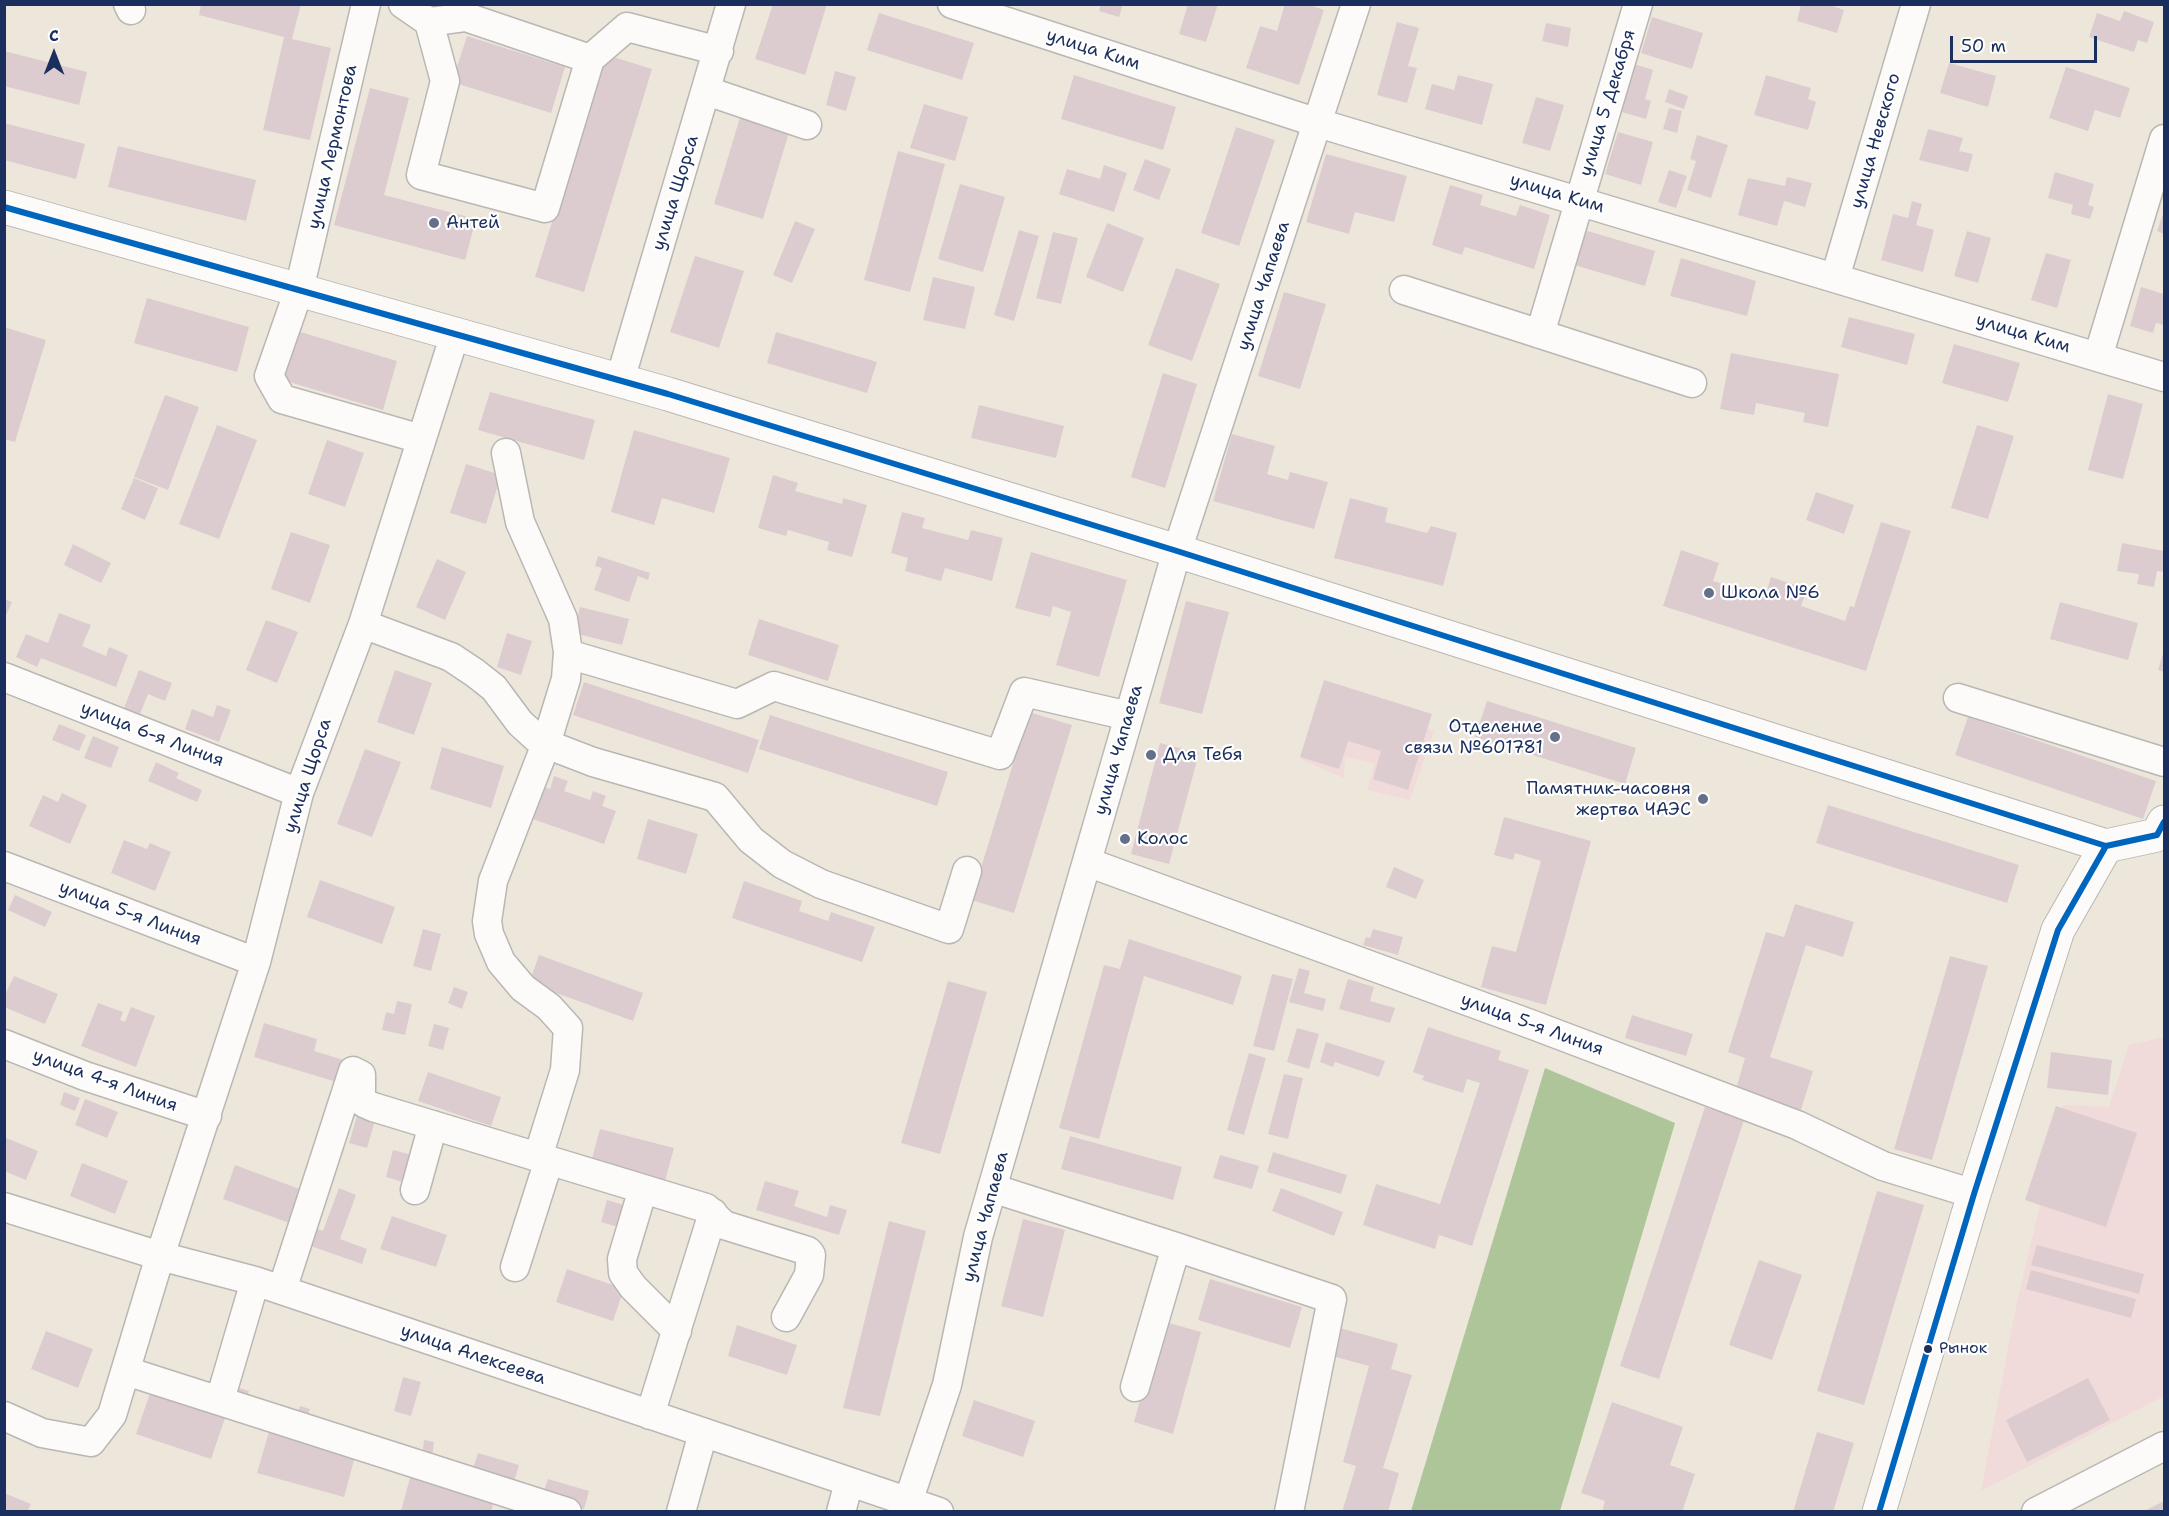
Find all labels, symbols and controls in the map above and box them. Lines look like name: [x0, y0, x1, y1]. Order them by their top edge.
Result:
north arrow: [24, 24, 84, 84]
scale bar: [1953, 24, 2100, 62]
text: С: [49, 25, 59, 46]
street label: улица Ким: [1043, 25, 1143, 75]
street label: улица 5 Декабря: [1575, 27, 1641, 179]
text: 50 m: [1961, 34, 2006, 58]
street label: улица Лермонтова: [304, 63, 362, 231]
street label: улица Невского: [1846, 71, 1906, 211]
street label: улица Щорса: [648, 133, 704, 253]
street label: улица Ким: [1507, 169, 1607, 219]
place label: Антей: [446, 212, 500, 234]
marker: Антей: [427, 216, 441, 230]
street label: улица Чапаева: [1233, 219, 1295, 353]
street label: улица Ким: [1973, 309, 2073, 359]
place label: Школа №6: [1721, 582, 1820, 604]
marker: Школа №6: [1702, 586, 1716, 600]
street label: улица Чапаева: [1090, 682, 1148, 818]
street label: улица 6-я Линия: [77, 698, 227, 772]
street label: улица Щорса: [279, 716, 337, 836]
place label: Отделение связи №601781: [1404, 716, 1543, 758]
marker: Отделение связи №601781: [1548, 730, 1562, 744]
place label: Для Тебя: [1163, 744, 1243, 766]
marker: Для Тебя: [1144, 748, 1158, 762]
place label: Памятник-часовня жертва ЧАЭС: [1527, 778, 1691, 820]
marker: Памятник-часовня жертва ЧАЭС: [1696, 792, 1710, 806]
place label: Колос: [1137, 828, 1188, 850]
marker: Колос: [1118, 832, 1132, 846]
street label: улица 5-я Линия: [56, 877, 204, 951]
street label: улица 5-я Линия: [1458, 989, 1606, 1061]
street label: улица 4-я Линия: [30, 1045, 180, 1117]
street label: улица Чапаева: [958, 1149, 1014, 1285]
street label: улица Алексеева: [397, 1320, 549, 1390]
place label: Рынок: [1939, 1339, 1987, 1359]
marker: Рынок: [1922, 1343, 1934, 1355]

